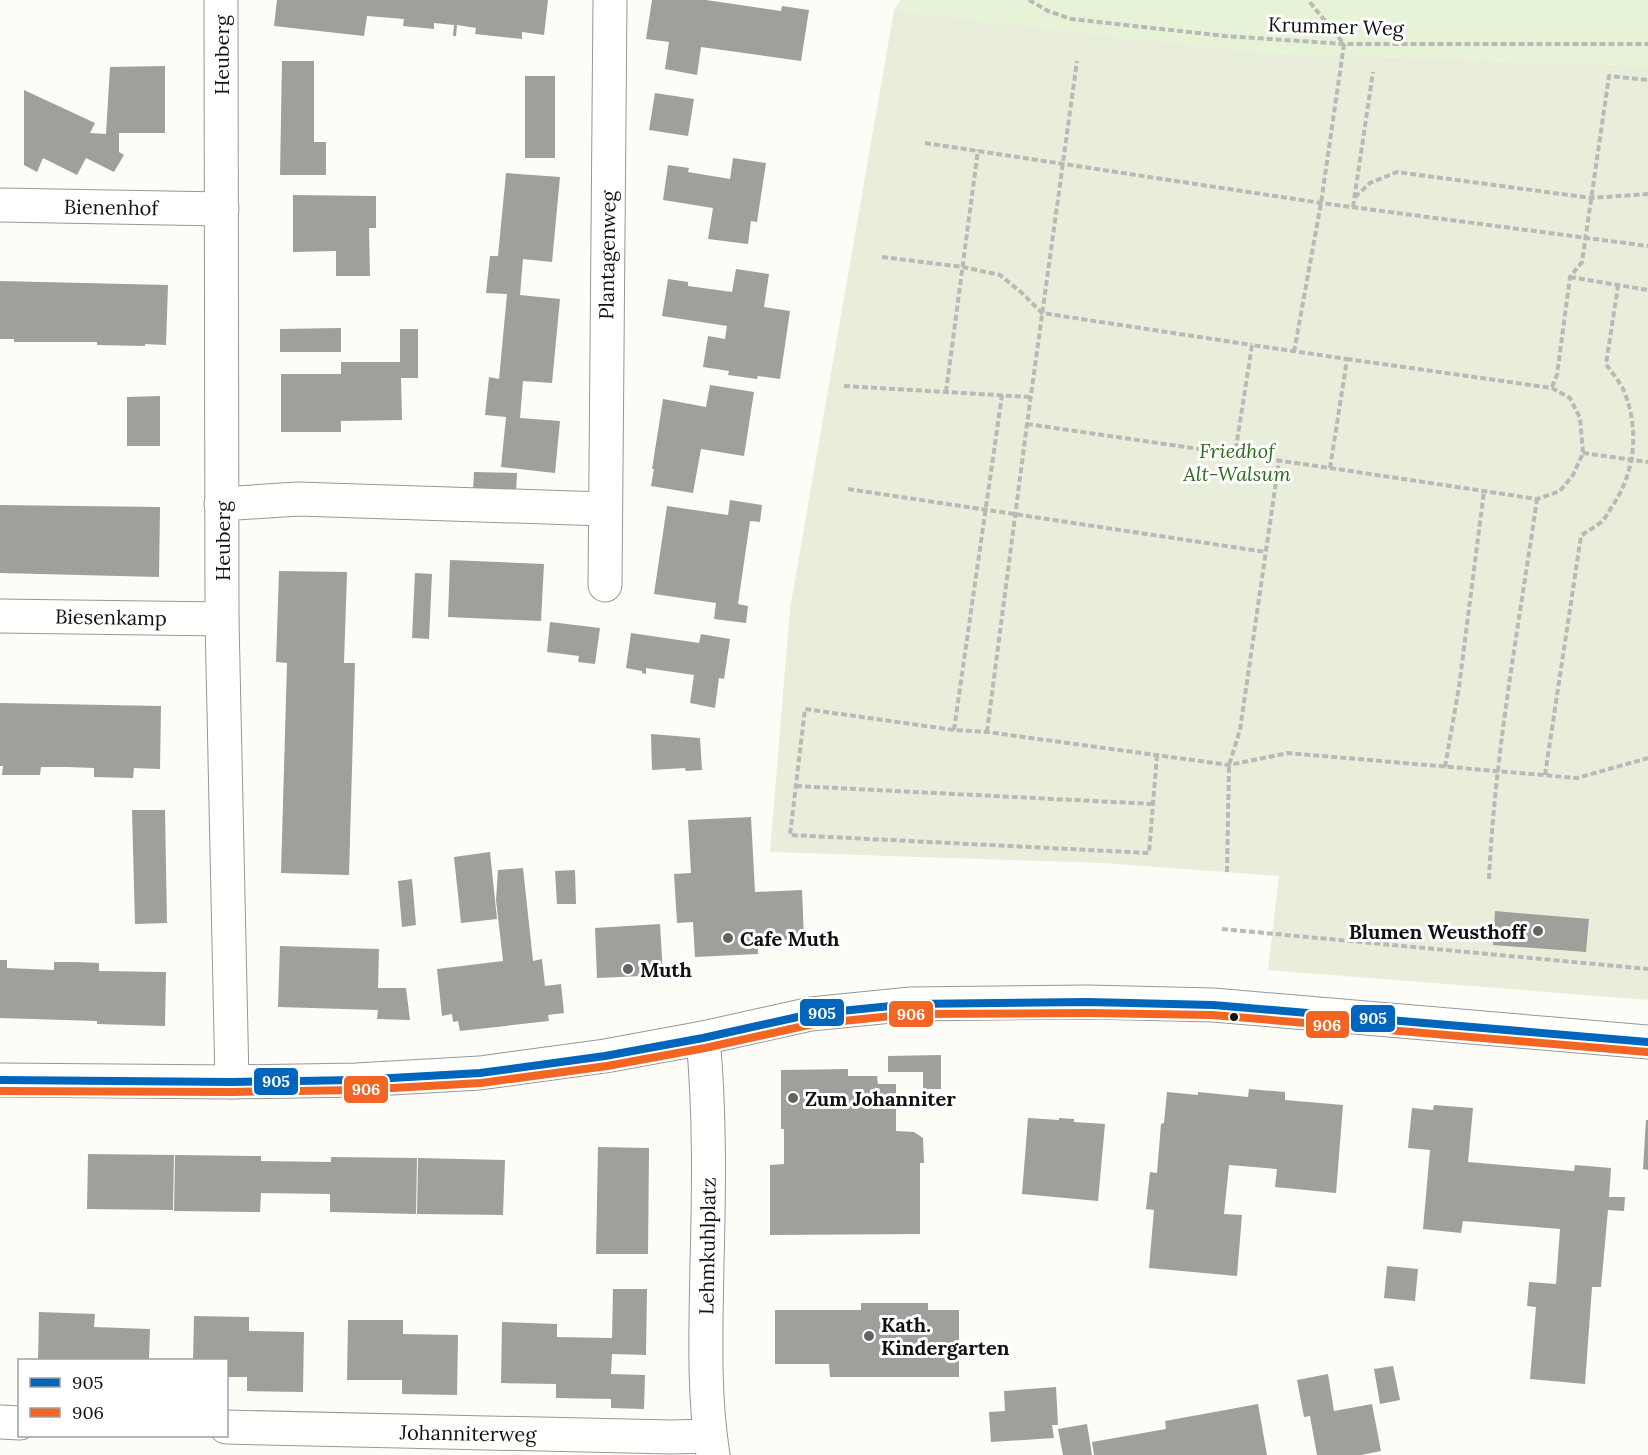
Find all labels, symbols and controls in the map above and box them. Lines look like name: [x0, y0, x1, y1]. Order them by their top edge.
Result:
street label: Krummer Weg: [1268, 11, 1405, 41]
street label: Heuberg: [209, 14, 234, 95]
street label: Plantagenweg: [593, 189, 621, 320]
street label: Bienenhof: [64, 194, 160, 220]
park label: Friedhof Alt-Walsum: [1182, 438, 1291, 486]
street label: Heuberg: [210, 500, 235, 581]
street label: Biesenkamp: [55, 604, 167, 630]
place label: Blumen Weusthoff: [1349, 919, 1528, 944]
marker: Blumen Weusthoff: [1531, 924, 1545, 938]
place label: Cafe Muth: [740, 926, 840, 951]
marker: Cafe Muth: [721, 931, 735, 945]
place label: Muth: [640, 957, 693, 982]
marker: Muth: [621, 962, 635, 976]
line badge: 905: [799, 998, 845, 1027]
line badge: 906: [888, 1000, 934, 1028]
text: 905: [808, 1003, 836, 1023]
text: 906: [897, 1004, 925, 1024]
line badge: 905: [1350, 1004, 1396, 1033]
text: 905: [1359, 1008, 1387, 1028]
line badge: 906: [1305, 1010, 1350, 1039]
unlabelled marker: [1228, 1011, 1240, 1023]
text: 906: [1313, 1015, 1341, 1035]
line badge: 905: [253, 1067, 299, 1096]
text: 905: [262, 1071, 290, 1091]
line badge: 906: [343, 1075, 389, 1104]
text: 906: [352, 1079, 380, 1099]
place label: Zum Johanniter: [805, 1086, 956, 1111]
marker: Zum Johanniter: [786, 1091, 800, 1105]
street label: Lehmkuhlplatz: [693, 1177, 721, 1315]
place label: Kath. Kindergarten: [881, 1312, 1010, 1360]
marker: Kath. Kindergarten: [862, 1329, 876, 1343]
legend: [18, 1359, 228, 1437]
text: 905: [72, 1371, 103, 1394]
text: 906: [72, 1401, 104, 1424]
street label: Johanniterweg: [398, 1419, 537, 1447]

